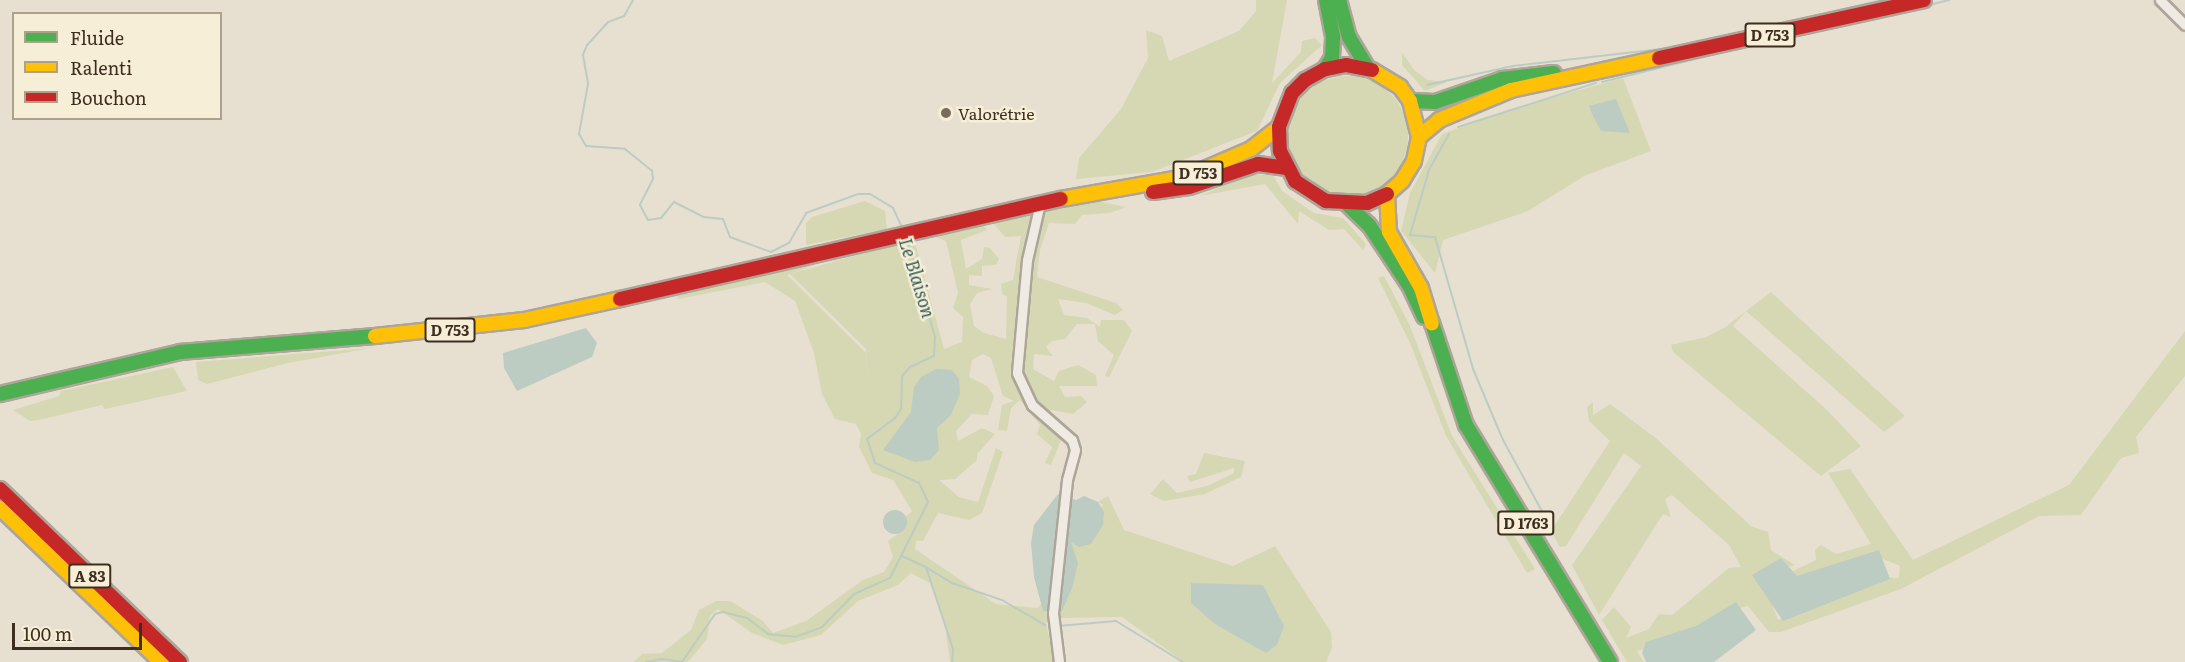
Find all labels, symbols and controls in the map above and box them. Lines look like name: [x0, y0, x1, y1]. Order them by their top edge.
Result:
legend: [12, 12, 222, 120]
road number: D 753: [1744, 23, 1796, 47]
text: Fluide: [70, 24, 124, 51]
text: Ralenti: [70, 54, 132, 81]
text: Bouchon: [70, 84, 147, 111]
place label: Valorétrie: [958, 103, 1035, 123]
marker: Valorétrie: [939, 106, 953, 120]
road number: D 753: [1172, 161, 1224, 185]
water label: Le Blaison: [895, 235, 939, 321]
road number: D 753: [424, 318, 476, 342]
road number: D 1763: [1496, 511, 1556, 535]
road number: A 83: [68, 564, 112, 588]
scale bar: [15, 611, 146, 649]
text: 100 m: [23, 620, 72, 647]

